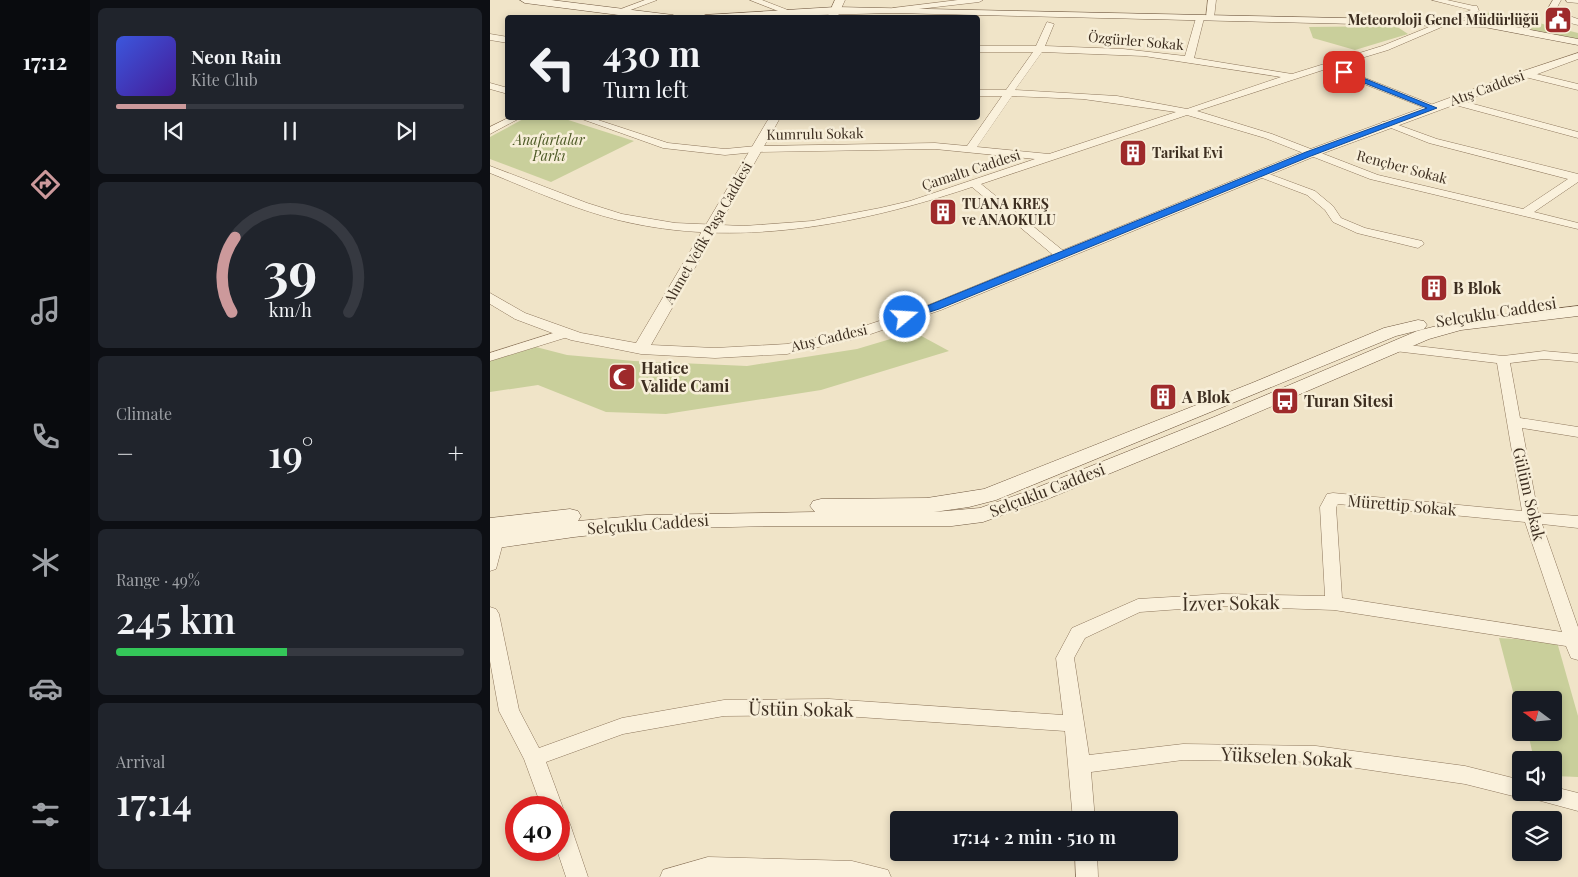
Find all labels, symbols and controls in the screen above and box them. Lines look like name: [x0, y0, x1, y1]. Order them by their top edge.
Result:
public building icon: Meteoroloji Genel Müdürlüğü: [1543, 5, 1573, 35]
place label: Meteoroloji Genel Müdürlüğü: [1347, 10, 1540, 29]
street label: Özgürler Sokak: [1087, 27, 1185, 54]
text: 430 m: [603, 29, 700, 76]
icon: left: [520, 35, 585, 100]
text: Neon Rain: [191, 43, 281, 69]
text: 17:12: [23, 46, 67, 76]
pin: [1323, 51, 1365, 93]
icon: arrive: [1330, 58, 1358, 86]
street label: Atış Caddesi: [1446, 65, 1527, 110]
text: Kite Club: [191, 69, 258, 90]
text: Turn left: [603, 74, 688, 104]
icon: previous: [160, 117, 188, 145]
icon: pause: [276, 117, 304, 145]
icon: next: [392, 117, 420, 145]
street label: Kumrulu Sokak: [766, 123, 864, 144]
park label: Anafartalar Parkı: [511, 130, 586, 165]
building icon: Tarikat Evi: [1118, 138, 1148, 168]
place label: Tarikat Evi: [1152, 143, 1224, 162]
street label: Çamaltı Caddesi: [919, 145, 1023, 194]
street label: Rençber Sokak: [1355, 145, 1450, 188]
street label: Ahmet Vefik Paşa Caddesi: [659, 158, 756, 308]
icon: directions: [28, 167, 63, 202]
place label: TUANA KREŞ ve ANAOKULU: [961, 194, 1056, 229]
building icon: TUANA KREŞ ve ANAOKULU: [928, 197, 958, 227]
text: 39: [263, 235, 317, 304]
building icon: B Blok: [1419, 273, 1449, 303]
place label: B Blok: [1453, 277, 1502, 298]
position arrow: [878, 290, 930, 342]
street label: Selçuklu Caddesi: [1434, 292, 1558, 331]
icon: music: [28, 293, 63, 328]
text: km/h: [269, 298, 312, 321]
street label: Atış Caddesi: [788, 319, 869, 356]
place label: Hatice Valide Cami: [640, 357, 729, 396]
mosque icon: Hatice Valide Cami: [607, 362, 637, 392]
building icon: A Blok: [1148, 382, 1178, 412]
place label: A Blok: [1181, 386, 1231, 407]
bus stop icon: Turan Sitesi: [1270, 386, 1300, 416]
place label: Turan Sitesi: [1304, 390, 1393, 411]
text: Climate: [116, 403, 172, 424]
icon: phone: [28, 419, 63, 454]
text: 19°: [268, 427, 314, 478]
text: −: [116, 434, 134, 471]
text: +: [448, 434, 464, 471]
street label: Gülüm Sokak: [1509, 445, 1550, 543]
street label: Selçuklu Caddesi: [986, 458, 1108, 521]
street label: Mürettip Sokak: [1347, 489, 1458, 520]
street label: Selçuklu Caddesi: [586, 509, 710, 538]
icon: climate: [28, 545, 63, 580]
text: Range · 49%: [116, 569, 200, 590]
street label: İzver Sokak: [1182, 588, 1281, 616]
text: 245 km: [116, 593, 236, 644]
icon: car: [28, 671, 63, 706]
north arrow: [1512, 691, 1562, 741]
map controls: [1512, 691, 1562, 861]
street label: Üstün Sokak: [748, 694, 855, 722]
street label: Yükselen Sokak: [1220, 740, 1354, 772]
text: Arrival: [116, 751, 165, 772]
button: sound: [1512, 751, 1562, 801]
text: 17:14: [116, 775, 192, 826]
speed limit sign: 40: [505, 796, 570, 861]
icon: filters: [28, 797, 63, 832]
button: layers: [1512, 811, 1562, 861]
text: 17:14 · 2 min · 510 m: [952, 823, 1116, 849]

